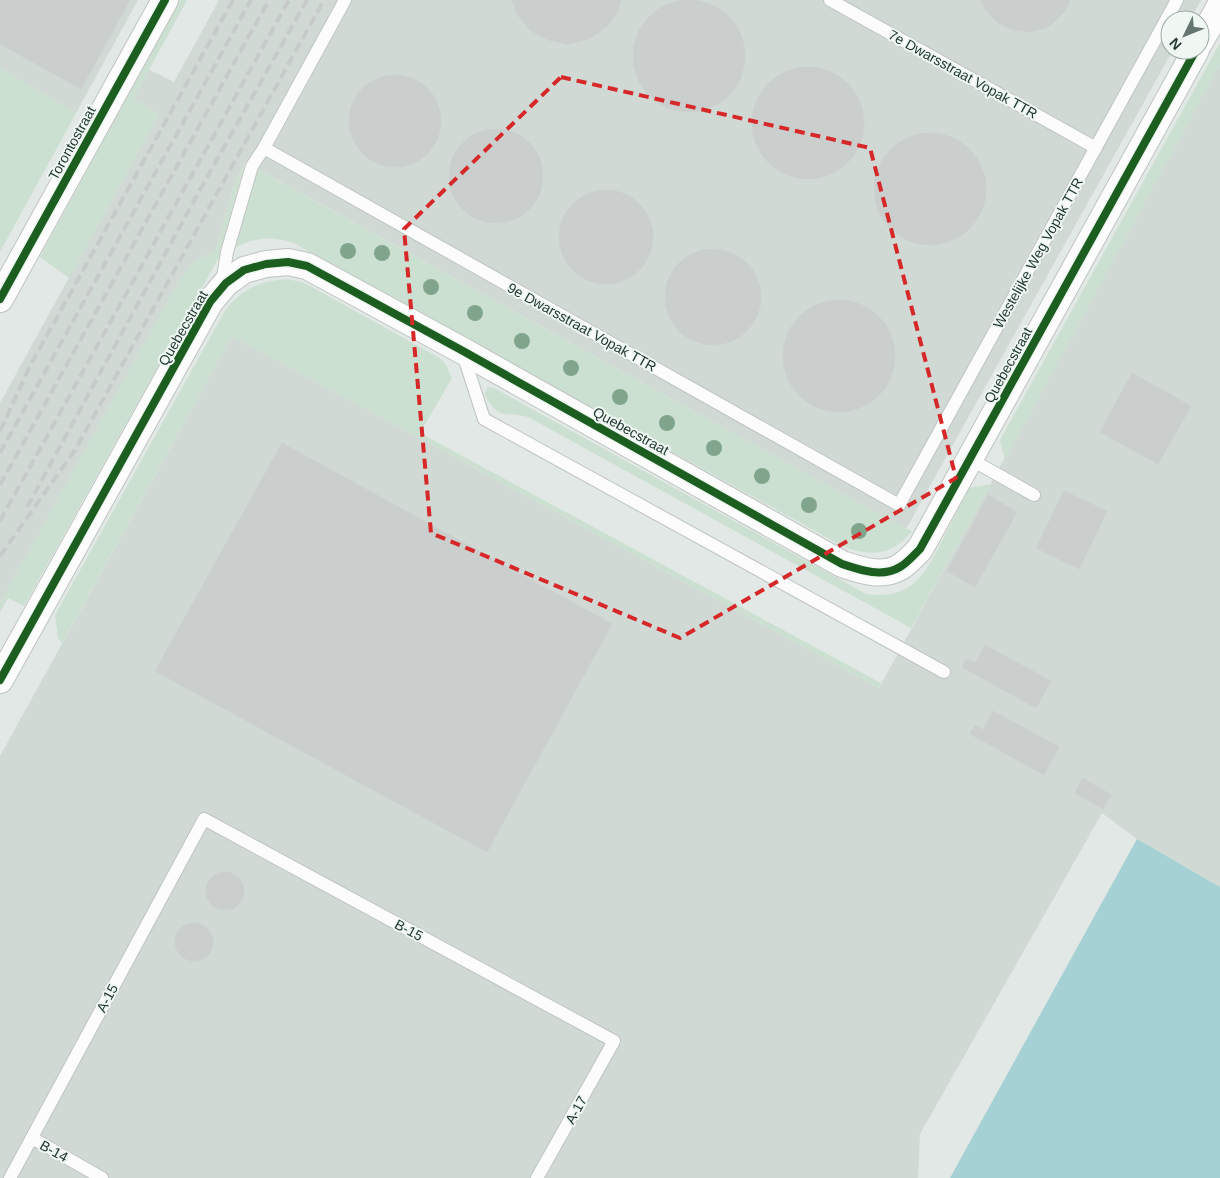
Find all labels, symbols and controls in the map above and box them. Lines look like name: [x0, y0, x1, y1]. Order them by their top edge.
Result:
north arrow: [1160, 10, 1210, 60]
street label: 7e Dwarsstraat Vopak TTR: [886, 26, 1040, 122]
text: N: [1166, 35, 1185, 53]
street label: Torontostraat: [45, 103, 99, 183]
street label: Westelijke Weg Vopak TTR: [990, 175, 1086, 331]
street label: 9e Dwarsstraat Vopak TTR: [505, 279, 659, 375]
street label: Quebecstraat: [155, 288, 211, 368]
street label: Quebecstraat: [981, 324, 1035, 406]
street label: Quebecstraat: [590, 404, 672, 458]
street label: B-15: [392, 916, 426, 944]
street label: A-15: [93, 981, 121, 1015]
street label: A-17: [562, 1093, 590, 1127]
street label: B-14: [37, 1137, 71, 1165]

